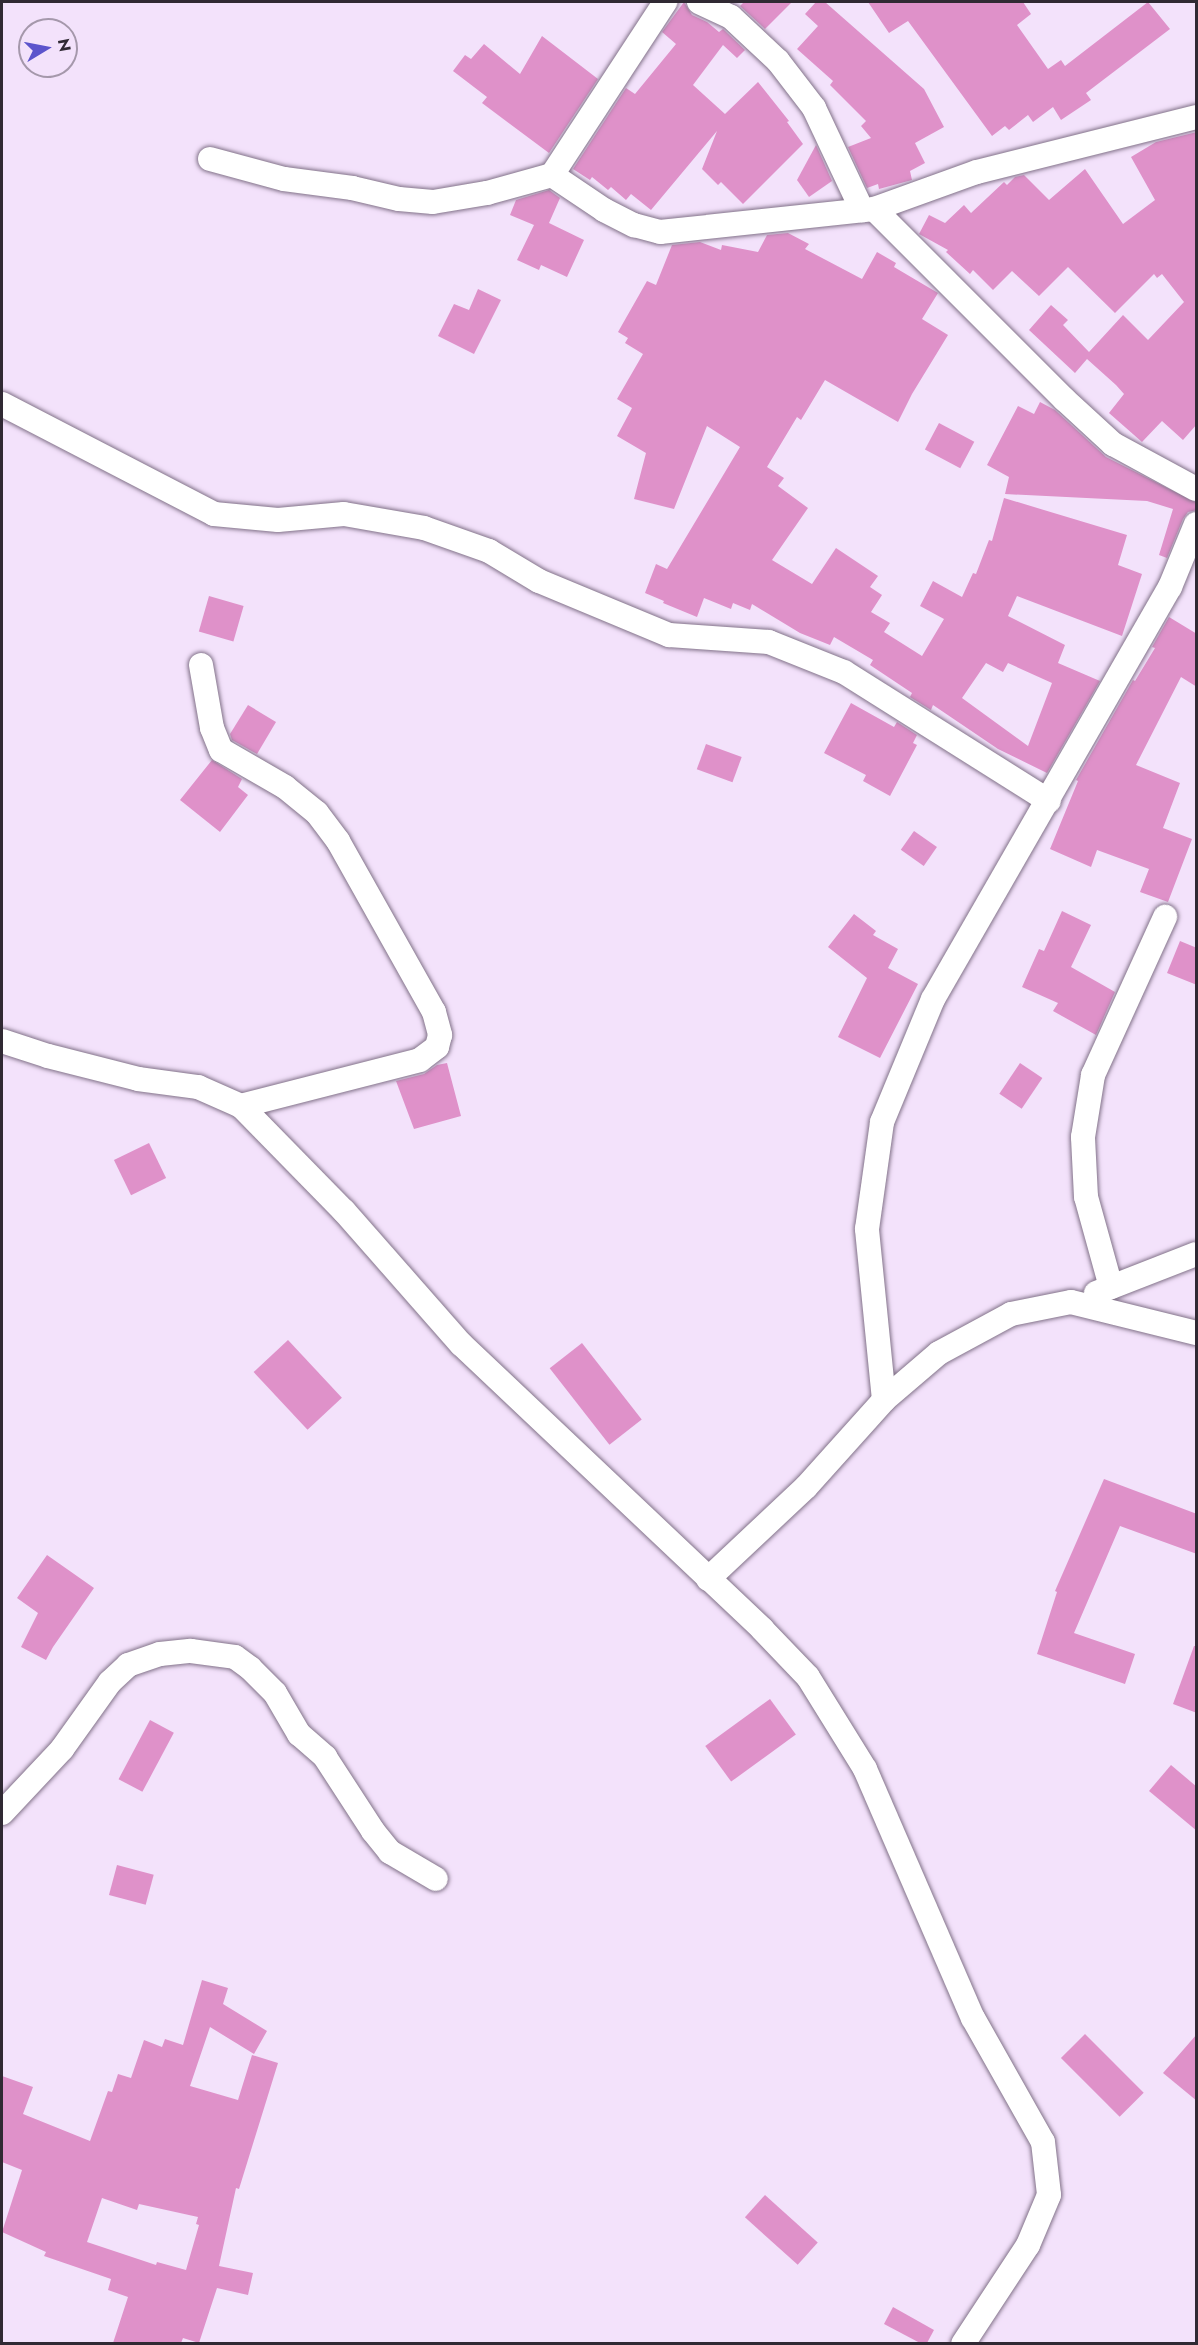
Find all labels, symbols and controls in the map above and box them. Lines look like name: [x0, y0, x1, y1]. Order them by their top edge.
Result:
north arrow: [18, 18, 78, 78]
text: N: [52, 37, 77, 53]

